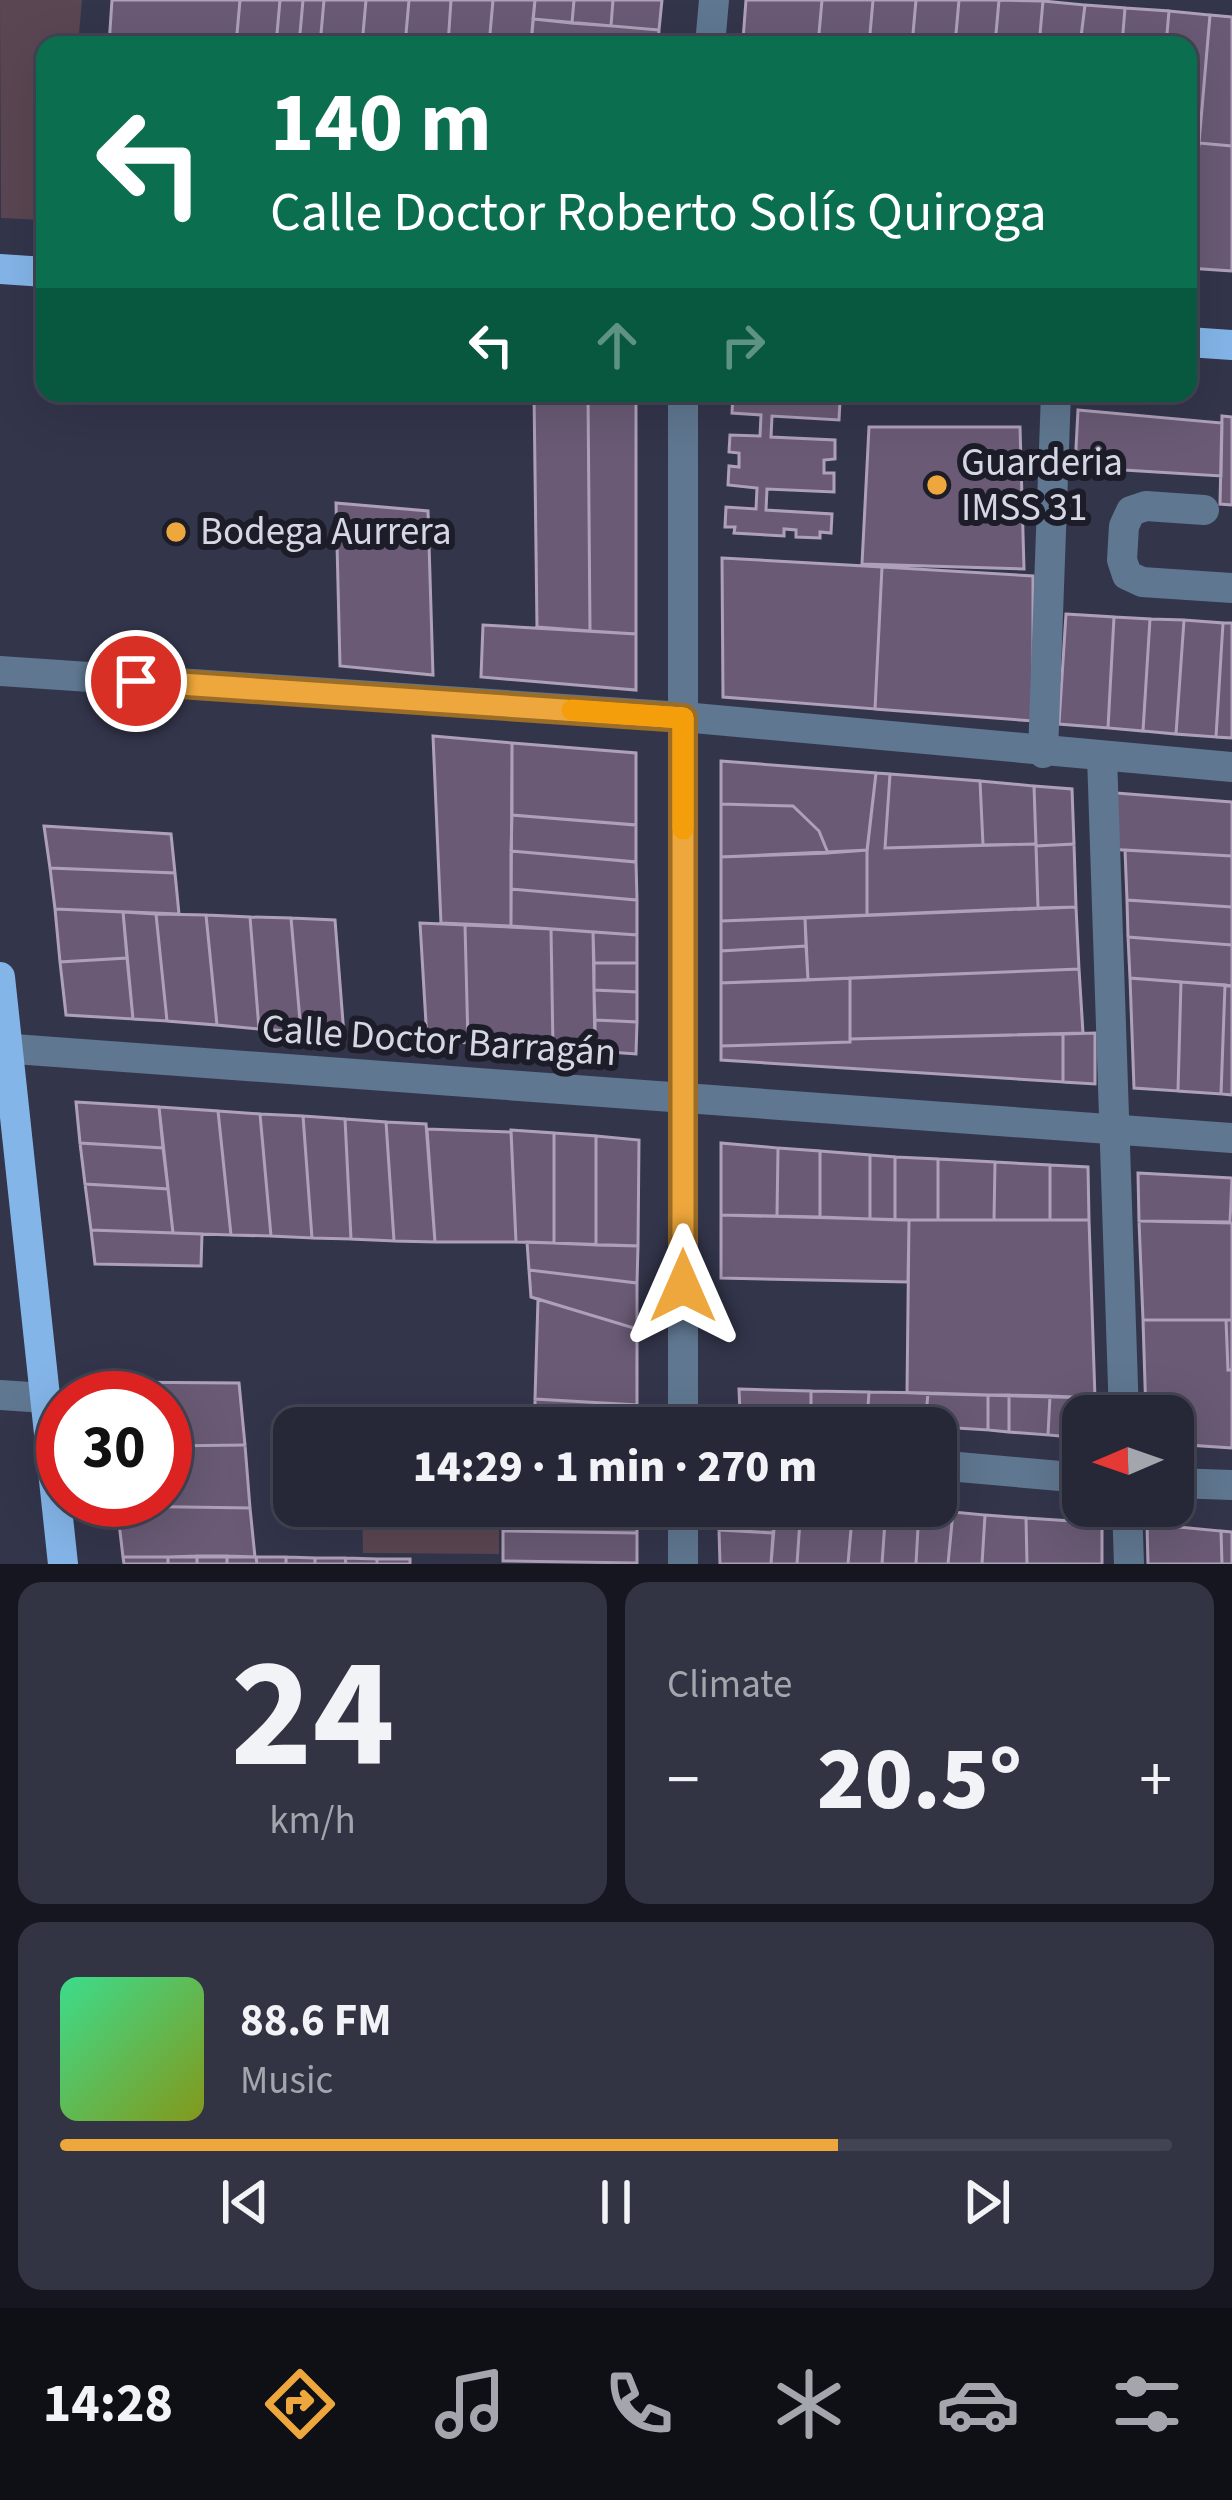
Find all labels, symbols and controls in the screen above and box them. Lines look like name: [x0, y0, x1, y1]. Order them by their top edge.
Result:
text: 140 m: [270, 64, 492, 184]
icon: left: [72, 84, 228, 240]
text: Calle Doctor Roberto Solís Quiroga: [270, 175, 1047, 252]
icon: left: [458, 312, 524, 378]
icon: ahead: [584, 312, 650, 378]
icon: right: [710, 312, 776, 378]
place label: Guarderia IMSS 31: [961, 435, 1123, 536]
marker: Guarderia IMSS 31: [924, 472, 950, 498]
place label: Bodega Aurrera: [200, 504, 452, 560]
marker: Bodega Aurrera: [163, 519, 189, 545]
pin: [85, 630, 187, 732]
icon: arrive: [103, 648, 169, 714]
street label: Calle Doctor Barragán: [260, 1001, 618, 1081]
position arrow: [620, 1223, 746, 1349]
speed limit sign: 30: [36, 1371, 192, 1527]
north arrow: [1062, 1395, 1194, 1527]
map controls: [1062, 1395, 1194, 1527]
text: 14:29 · 1 min · 270 m: [413, 1435, 817, 1499]
text: 24: [230, 1604, 395, 1826]
text: Climate: [667, 1657, 792, 1713]
text: 20.5°: [817, 1716, 1022, 1844]
text: −: [667, 1733, 700, 1827]
text: +: [1139, 1733, 1172, 1827]
text: km/h: [269, 1793, 356, 1849]
text: 88.6 FM: [240, 1989, 392, 2053]
text: Music: [240, 2053, 333, 2109]
icon: previous: [212, 2169, 278, 2235]
icon: pause: [583, 2169, 649, 2235]
icon: next: [954, 2169, 1020, 2235]
icon: directions: [258, 2362, 342, 2446]
icon: music: [428, 2362, 512, 2446]
icon: phone: [597, 2362, 681, 2446]
icon: climate: [767, 2362, 851, 2446]
icon: car: [936, 2362, 1020, 2446]
icon: filters: [1105, 2362, 1189, 2446]
text: 14:28: [43, 2366, 173, 2443]

